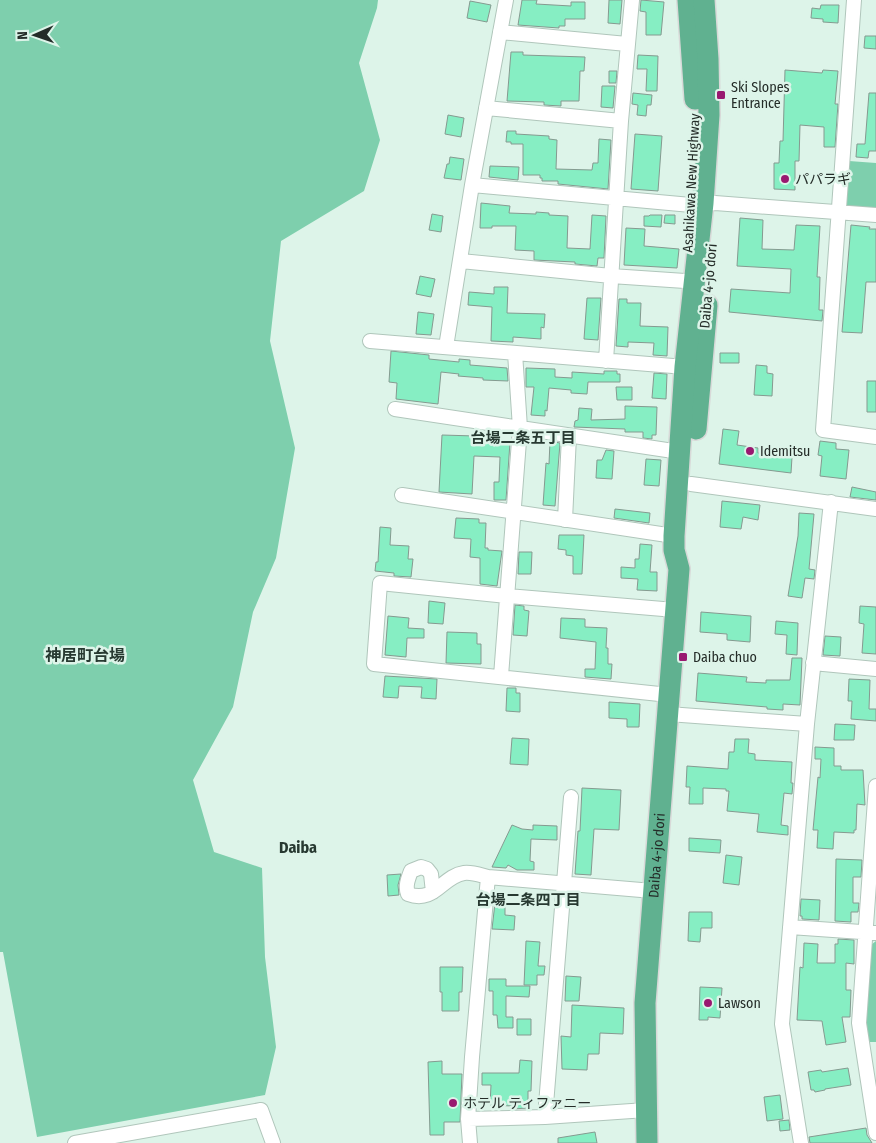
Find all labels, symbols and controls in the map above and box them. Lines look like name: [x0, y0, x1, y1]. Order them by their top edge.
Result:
north arrow: [10, 10, 60, 60]
text: N: [14, 31, 31, 40]
place label: Ski Slopes Entrance: [731, 79, 790, 112]
marker: Ski Slopes Entrance: [715, 89, 727, 101]
street label: Asahikawa New Highway: [679, 112, 704, 253]
place label: パパラギ: [795, 171, 851, 188]
marker: パパラギ: [779, 173, 791, 185]
street label: Daiba 4-jo dori: [696, 243, 721, 329]
district label: 台場二条五丁目: [470, 429, 576, 447]
place label: Idemitsu: [760, 443, 810, 460]
marker: Idemitsu: [744, 445, 756, 457]
district label: 神居町台場: [45, 646, 125, 665]
place label: Daiba chuo: [693, 649, 757, 666]
marker: Daiba chuo: [677, 651, 689, 663]
street label: Daiba 4-jo dori: [645, 812, 669, 899]
district label: Daiba: [279, 838, 317, 857]
district label: 台場二条四丁目: [475, 891, 581, 909]
place label: Lawson: [718, 995, 761, 1012]
marker: Lawson: [702, 997, 714, 1009]
place label: ホテル ティファニー: [463, 1095, 591, 1112]
marker: ホテル ティファニー: [447, 1097, 459, 1109]

